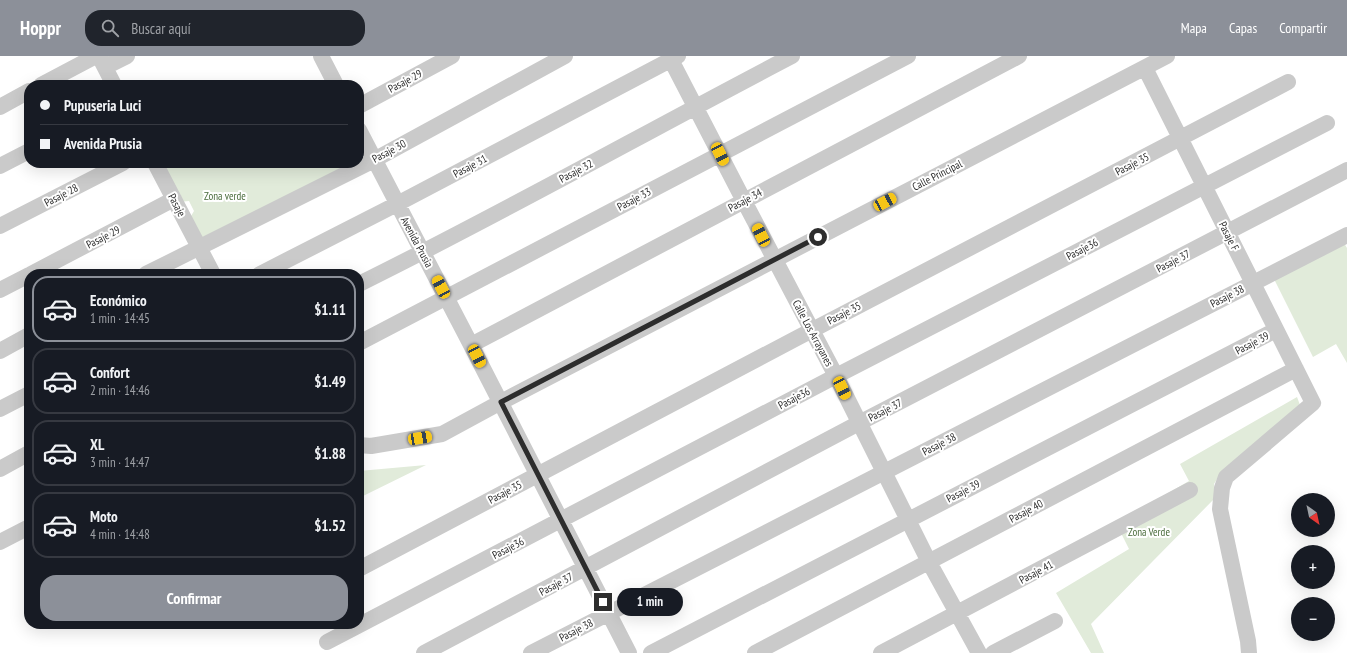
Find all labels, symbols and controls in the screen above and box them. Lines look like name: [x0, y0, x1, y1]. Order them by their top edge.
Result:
search box: [85, 10, 365, 46]
text: Hoppr: [20, 16, 61, 40]
icon: search: [99, 17, 121, 39]
text: Buscar aquí: [131, 19, 191, 38]
text: Mapa: [1181, 19, 1207, 37]
text: Capas: [1229, 19, 1257, 37]
text: Compartir: [1279, 19, 1327, 37]
street label: Pasaje 29: [386, 66, 424, 96]
text: Pupuseria Luci: [64, 96, 141, 115]
text: Avenida Prusia: [64, 134, 142, 153]
street label: Pasaje 30: [370, 136, 408, 166]
car: [709, 141, 731, 167]
street label: Pasaje 35: [1113, 149, 1151, 178]
street label: Pasaje 31: [451, 151, 489, 181]
street label: Pasaje 32: [557, 156, 595, 186]
street label: Calle Principal: [910, 156, 965, 194]
street label: Pasaje 28: [42, 180, 80, 209]
street label: Pasaje 33: [615, 184, 653, 214]
street label: Pasaje 34: [726, 185, 764, 215]
park label: Zona verde: [204, 189, 246, 203]
street label: Pasaje: [165, 191, 189, 219]
car: [872, 191, 898, 213]
street label: Avenida Prusia: [398, 214, 436, 270]
street label: Pasaje F: [1216, 219, 1242, 253]
street label: Pasaje 29: [84, 222, 122, 251]
car: [750, 222, 772, 248]
route start: [809, 228, 827, 246]
street label: Pasaje36: [1064, 235, 1100, 263]
street label: Pasaje 37: [1154, 246, 1192, 275]
car: [430, 274, 452, 300]
street label: Pasaje 38: [1208, 281, 1246, 310]
icon: car: [42, 291, 78, 327]
text: Económico: [90, 291, 147, 310]
street label: Calle Los Arrayanes: [790, 297, 836, 369]
street label: Pasaje 35: [825, 298, 863, 327]
text: $1.11: [314, 300, 346, 319]
text: 1 min · 14:45: [90, 310, 150, 327]
street label: Pasaje 39: [1233, 328, 1271, 357]
car: [466, 343, 488, 369]
icon: car: [42, 363, 78, 399]
text: Confort: [90, 363, 130, 382]
text: $1.49: [314, 372, 346, 391]
car: [831, 375, 853, 401]
text: 2 min · 14:46: [90, 382, 150, 399]
street label: Pasaje36: [776, 384, 812, 412]
street label: Pasaje 37: [866, 395, 904, 424]
street label: Pasaje 38: [920, 429, 958, 458]
car: [407, 430, 433, 446]
icon: car: [42, 435, 78, 471]
text: XL: [90, 435, 104, 454]
text: $1.88: [314, 444, 346, 463]
text: 3 min · 14:47: [90, 454, 150, 471]
street label: Pasaje 39: [944, 476, 982, 505]
street label: Pasaje 35: [486, 477, 524, 507]
north arrow: [1291, 493, 1335, 537]
map controls: [1291, 493, 1335, 641]
street label: Pasaje 40: [1007, 496, 1045, 526]
icon: car: [42, 507, 78, 543]
text: Moto: [90, 507, 118, 526]
text: $1.52: [314, 516, 346, 535]
park label: Zona Verde: [1128, 525, 1170, 539]
text: 4 min · 14:48: [90, 526, 150, 543]
street label: Pasaje36: [490, 534, 526, 562]
button: +: [1291, 545, 1335, 589]
street label: Pasaje 41: [1017, 557, 1055, 587]
street label: Pasaje 37: [537, 569, 575, 599]
button: Confirmar: [40, 575, 348, 621]
callout: 1 min: [617, 588, 683, 616]
route end: [594, 593, 612, 611]
text: 1 min: [637, 593, 663, 610]
button: −: [1291, 597, 1335, 641]
street label: Pasaje 38: [557, 615, 595, 644]

